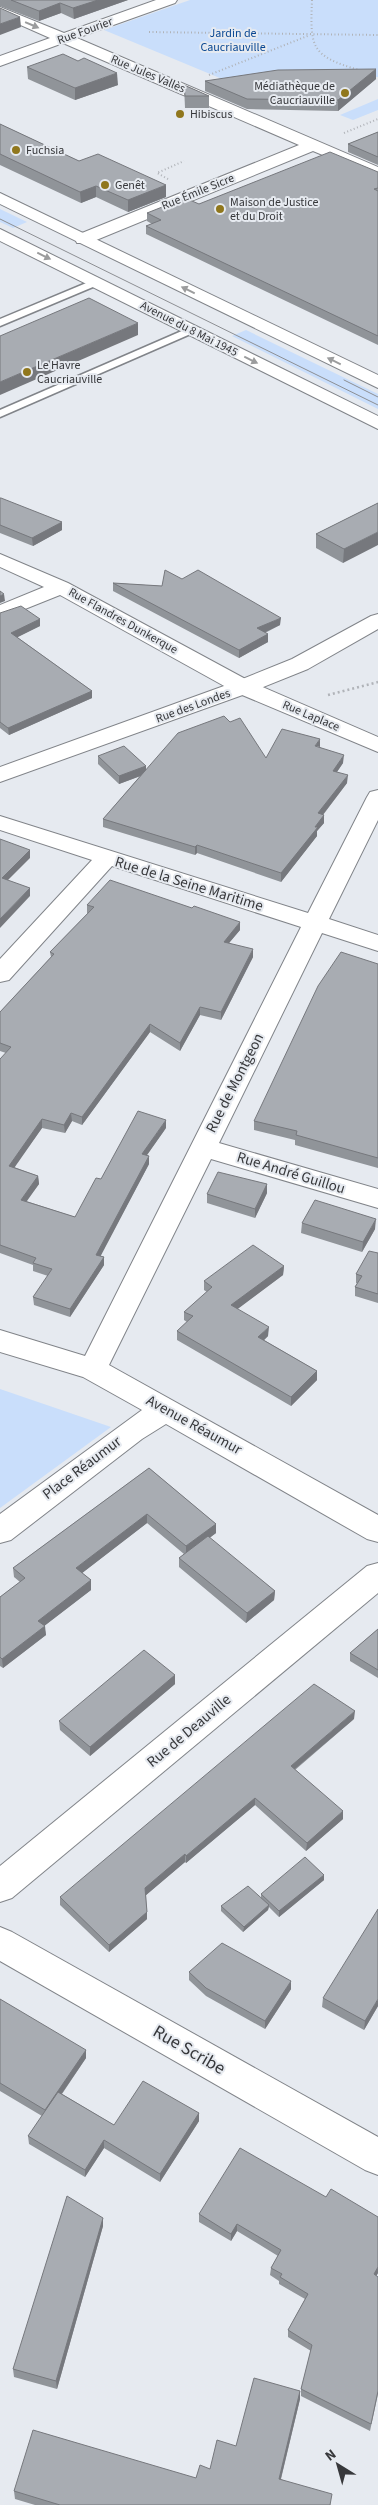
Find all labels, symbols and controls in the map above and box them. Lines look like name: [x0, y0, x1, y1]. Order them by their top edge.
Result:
street label: Rue Fourier: [55, 13, 116, 49]
one-way arrow: [25, 21, 40, 29]
park label: Jardin de Caucriauville: [200, 25, 266, 56]
street label: Rue Jules Vallès: [108, 51, 188, 97]
place label: Médiathèque de Caucriauville: [254, 78, 335, 109]
marker: Médiathèque de Caucriauville: [339, 87, 351, 99]
place label: Hibiscus: [190, 106, 232, 123]
marker: Hibiscus: [174, 108, 186, 120]
place label: Fuchsia: [26, 142, 64, 159]
marker: Fuchsia: [10, 144, 22, 156]
street label: Rue Émile Sicre: [159, 170, 237, 214]
place label: Genêt: [115, 177, 145, 194]
marker: Genêt: [99, 179, 111, 191]
place label: Maison de Justice et du Droit: [230, 194, 319, 225]
marker: Maison de Justice et du Droit: [214, 203, 226, 215]
one-way arrow: [37, 252, 51, 260]
one-way arrow: [181, 286, 195, 294]
street label: Avenue du 8 Mai 1945: [137, 297, 241, 361]
one-way arrow: [244, 356, 259, 364]
place label: Le Havre Caucriauville: [37, 357, 102, 388]
one-way arrow: [327, 357, 341, 365]
marker: Le Havre Caucriauville: [21, 366, 33, 378]
street label: Rue Flandres Dunkerque: [65, 584, 181, 658]
street label: Rue des Londes: [153, 685, 233, 727]
street label: Rue Laplace: [280, 696, 342, 736]
street label: Rue de la Seine Maritime: [112, 851, 266, 917]
street label: Rue de Montgeon: [201, 1030, 269, 1136]
street label: Rue André Guillou: [234, 1147, 348, 1199]
street label: Avenue Réaumur: [142, 1390, 246, 1460]
street label: Place Réaumur: [38, 1431, 126, 1505]
street label: Rue de Deauville: [142, 1690, 236, 1772]
street label: Rue Scribe: [148, 2019, 230, 2081]
north arrow: [313, 2440, 363, 2490]
text: N: [321, 2445, 341, 2466]

